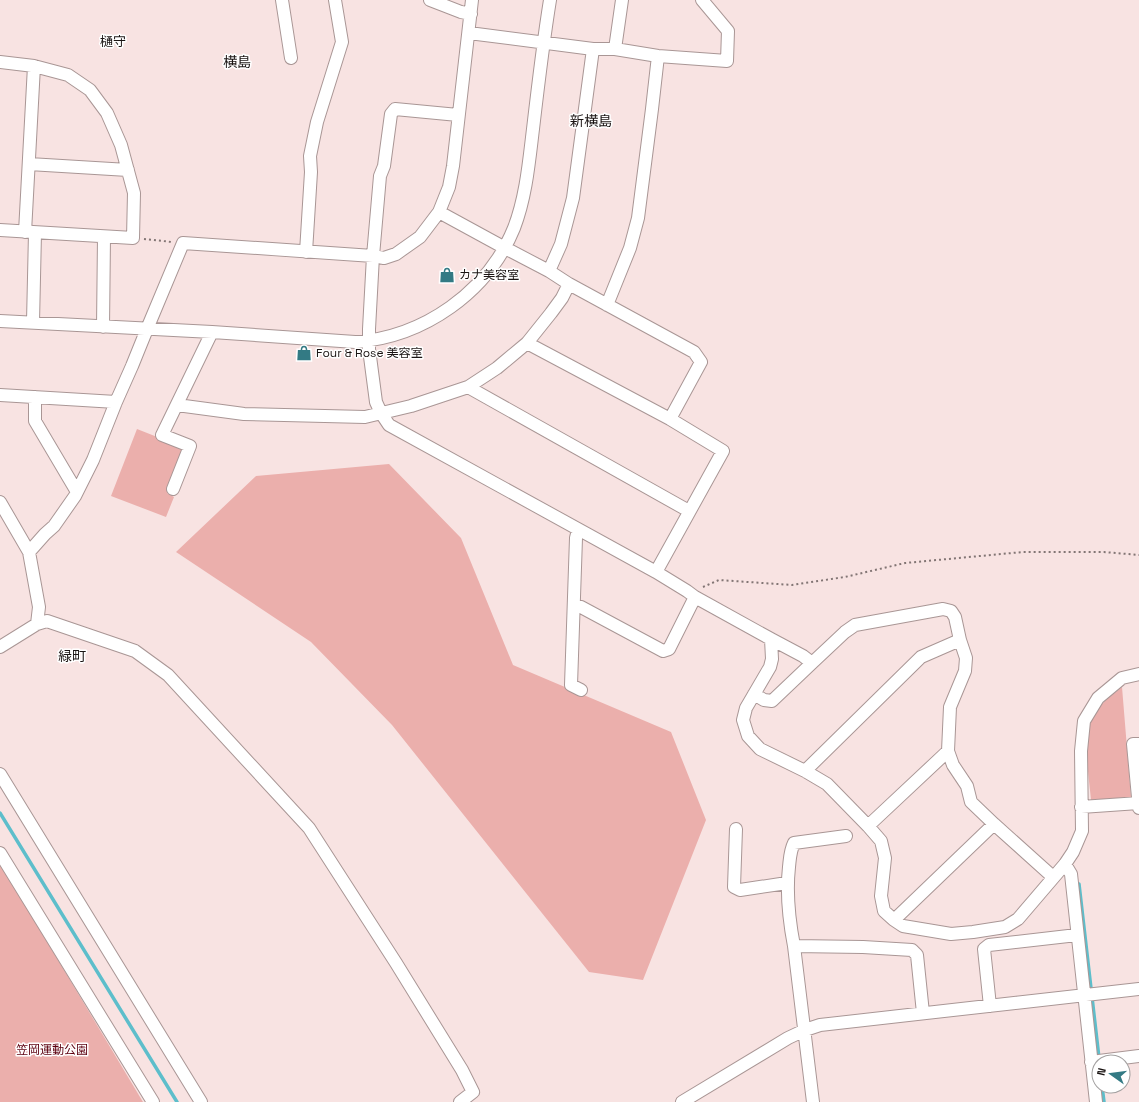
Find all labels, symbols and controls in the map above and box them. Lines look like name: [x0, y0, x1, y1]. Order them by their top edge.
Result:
district label: 樋守: [100, 33, 126, 50]
district label: 横島: [223, 53, 251, 71]
district label: 新横島: [570, 112, 612, 130]
shop icon: カナ美容室: [438, 266, 456, 284]
place label: カナ美容室: [459, 267, 519, 283]
shop icon: Four & Rose 美容室: [295, 344, 313, 362]
place label: Four & Rose 美容室: [316, 345, 423, 361]
district label: 緑町: [58, 647, 86, 665]
park label: 笠岡運動公園: [16, 1042, 88, 1058]
north arrow: [1091, 1054, 1131, 1094]
text: N: [1094, 1066, 1109, 1077]

